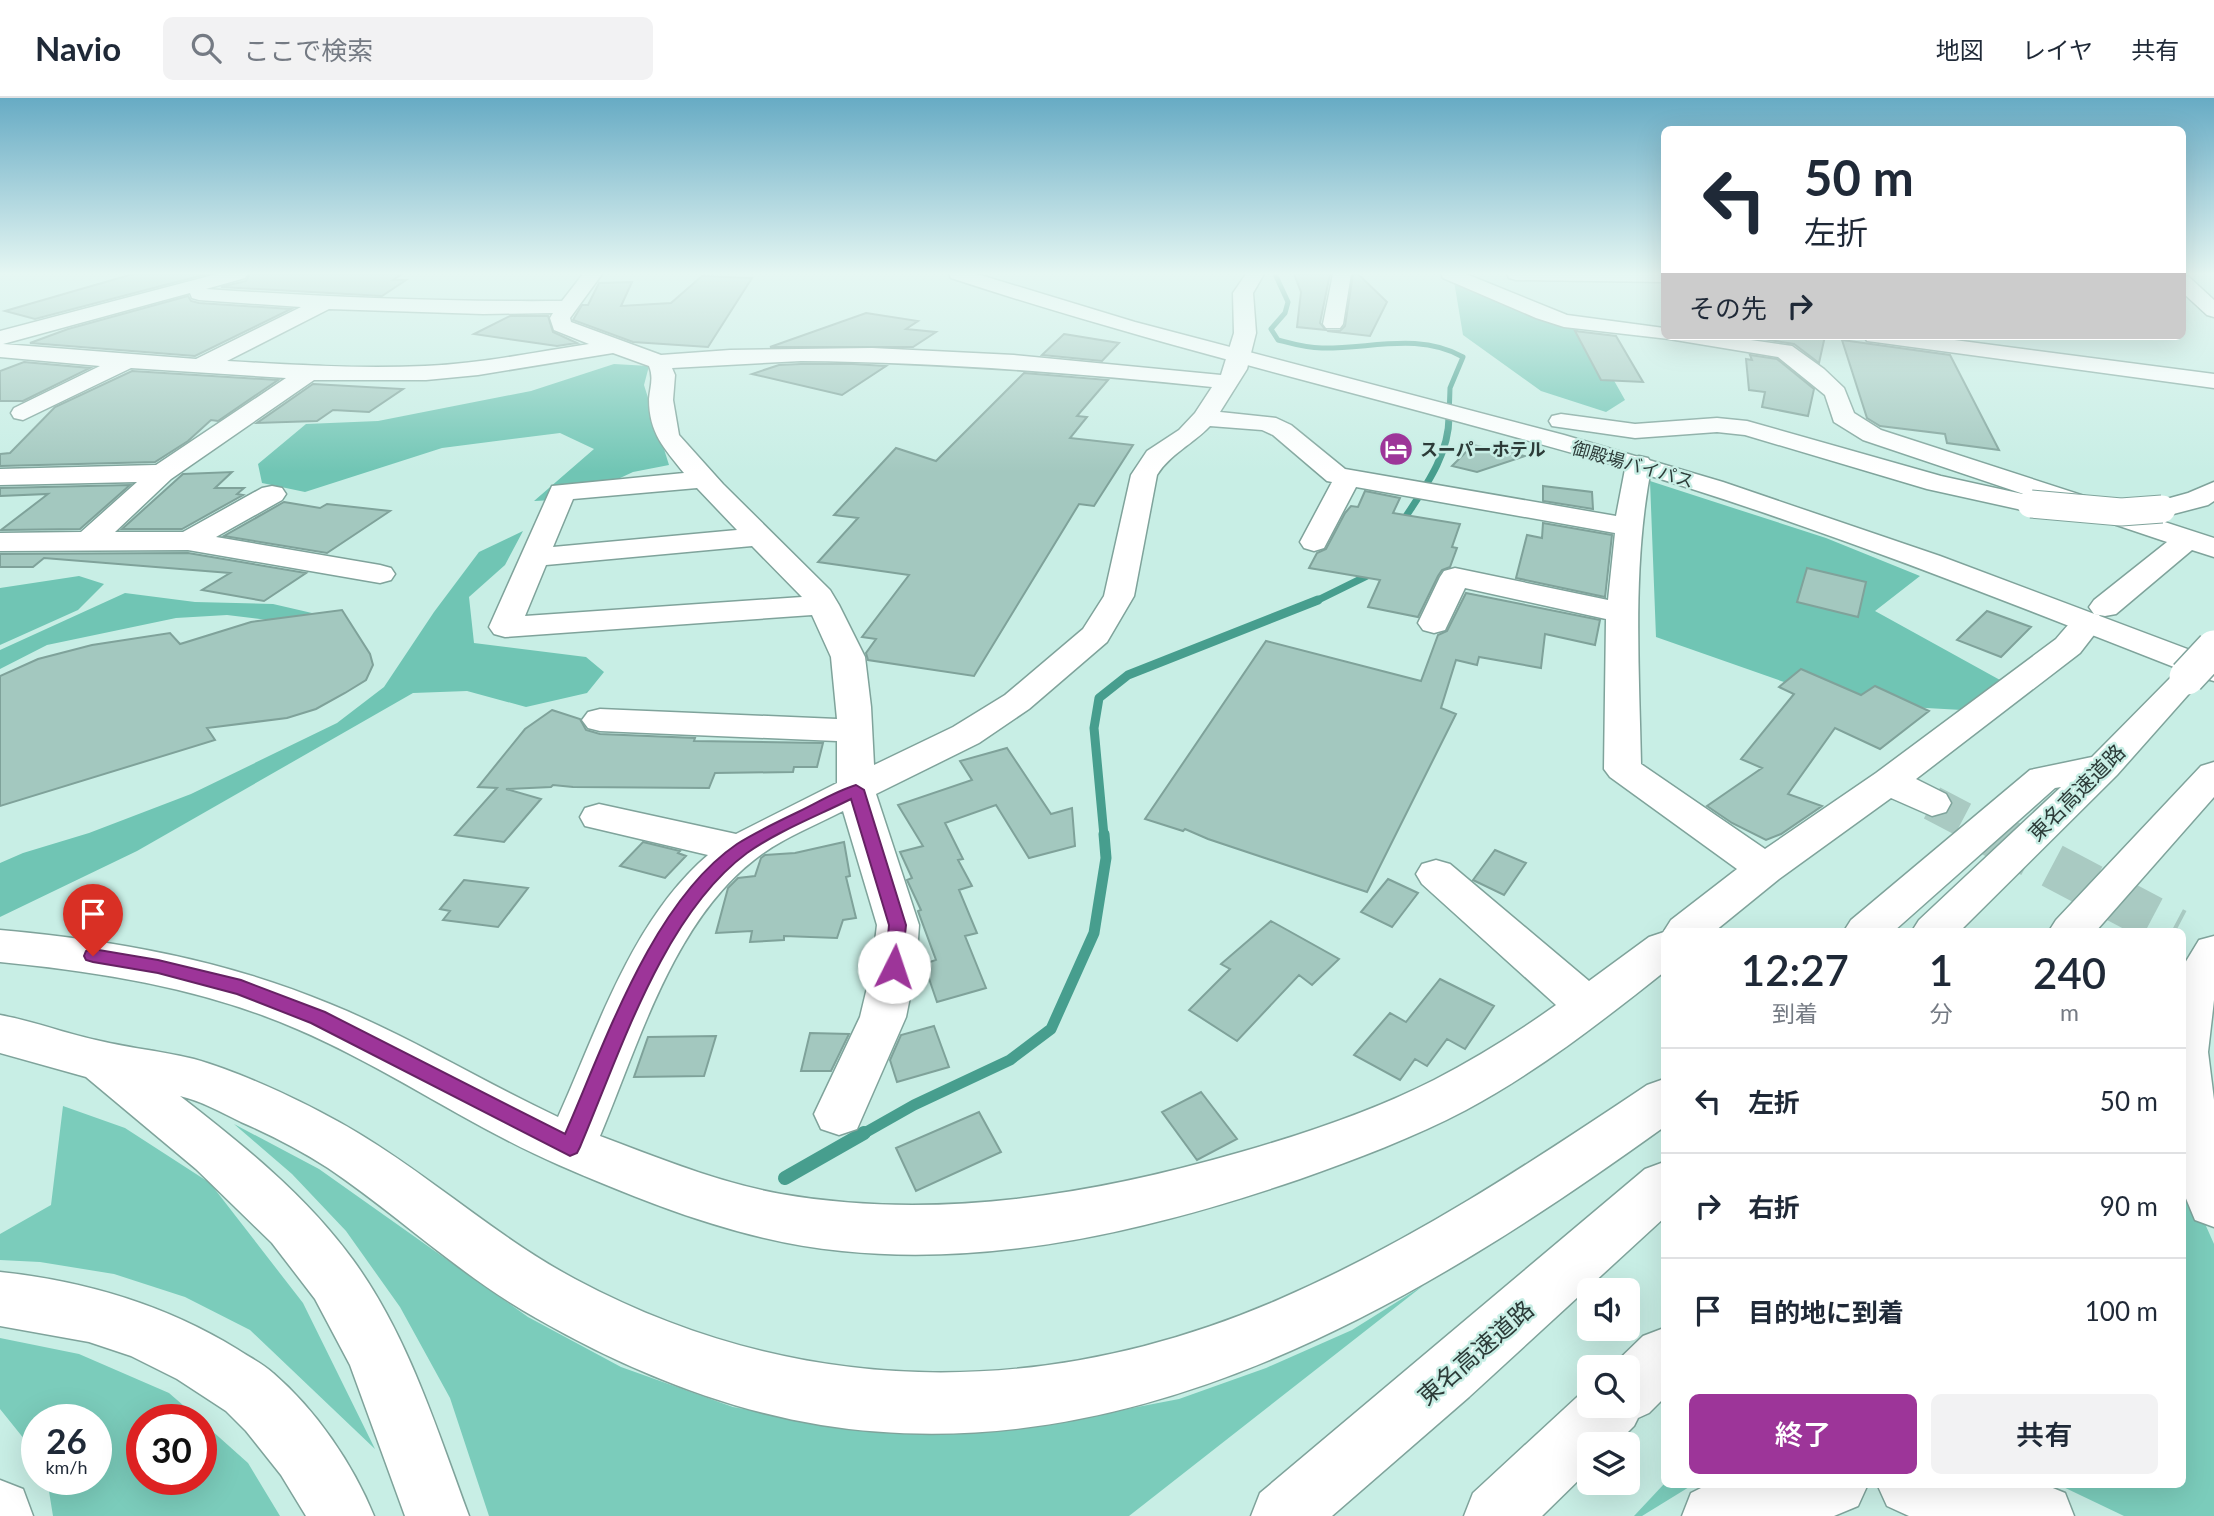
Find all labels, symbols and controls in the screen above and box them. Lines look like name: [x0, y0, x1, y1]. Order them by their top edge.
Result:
search box: [163, 17, 653, 80]
text: Navio: [35, 28, 121, 68]
icon: search: [187, 29, 225, 67]
text: ここで検索: [243, 34, 373, 66]
text: 地図: [1936, 35, 1984, 64]
text: レイヤ: [2022, 35, 2093, 64]
text: 共有: [2131, 35, 2179, 64]
text: 50 m: [1804, 148, 1914, 206]
icon: left: [1689, 154, 1780, 245]
text: 左折: [1804, 212, 1868, 251]
icon: right: [1781, 287, 1819, 325]
text: その先: [1689, 292, 1767, 324]
hotel icon: スーパーホテル: [1377, 430, 1415, 468]
street label: 御殿場バイパス: [1570, 436, 1696, 492]
place label: スーパーホテル: [1420, 438, 1546, 460]
street label: 東名高速道路: [2023, 739, 2129, 845]
pin: [63, 884, 123, 956]
icon: arrive: [74, 895, 112, 933]
position arrow: [857, 930, 931, 1004]
text: 12:27: [1741, 945, 1849, 995]
text: 1: [1929, 945, 1953, 995]
text: 240: [2033, 948, 2106, 998]
text: m: [2060, 998, 2079, 1026]
text: 到着: [1772, 999, 1818, 1027]
text: 分: [1929, 999, 1952, 1027]
icon: left: [1689, 1082, 1727, 1120]
text: 50 m: [2100, 1085, 2158, 1117]
text: 左折: [1748, 1086, 1800, 1118]
icon: right: [1689, 1187, 1727, 1225]
text: 90 m: [2100, 1190, 2158, 1222]
text: 右折: [1748, 1191, 1800, 1223]
map controls: [1577, 1278, 1640, 1495]
button: sound: [1577, 1278, 1640, 1341]
icon: arrive: [1689, 1292, 1727, 1330]
street label: 東名高速道路: [1411, 1294, 1539, 1410]
text: 100 m: [2085, 1295, 2158, 1327]
text: 目的地に到着: [1748, 1296, 1904, 1328]
button: search: [1577, 1355, 1640, 1418]
button: 終了: [1689, 1394, 1917, 1474]
button: 共有: [1931, 1394, 2158, 1474]
speed limit sign: 30: [126, 1404, 217, 1495]
text: 26: [46, 1419, 87, 1461]
button: layers: [1577, 1432, 1640, 1495]
text: km/h: [45, 1456, 88, 1478]

